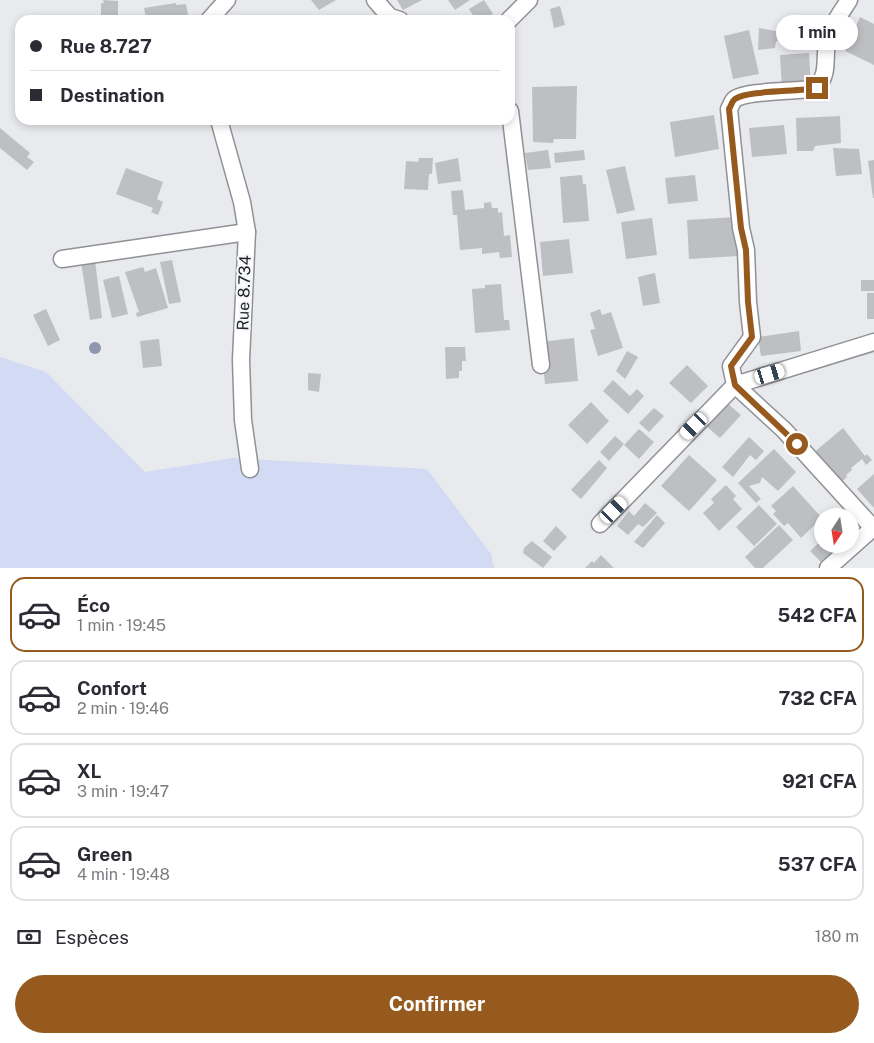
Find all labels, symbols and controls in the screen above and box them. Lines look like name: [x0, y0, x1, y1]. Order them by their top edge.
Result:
callout: 1 min: [776, 16, 858, 51]
text: 1 min: [798, 23, 836, 42]
text: Rue 8.727: [60, 35, 152, 57]
route end: [806, 77, 828, 99]
text: Destination: [60, 84, 164, 106]
street label: Rue 8.734: [233, 255, 255, 331]
car: [753, 362, 786, 386]
car: [678, 410, 709, 442]
route start: [786, 433, 808, 455]
car: [598, 494, 629, 526]
north arrow: [814, 508, 859, 552]
map controls: [814, 508, 859, 553]
icon: car: [17, 592, 62, 637]
text: Éco: [77, 594, 110, 616]
text: 542 CFA: [778, 604, 857, 626]
text: 1 min · 19:45: [77, 616, 166, 635]
icon: car: [17, 675, 62, 720]
text: Confort: [77, 677, 147, 699]
text: 732 CFA: [778, 687, 857, 709]
text: 2 min · 19:46: [77, 699, 169, 718]
icon: car: [17, 758, 62, 803]
text: XL: [77, 760, 102, 782]
text: 921 CFA: [782, 770, 857, 792]
text: 3 min · 19:47: [77, 782, 169, 801]
icon: car: [17, 841, 62, 886]
text: Green: [77, 843, 132, 865]
text: 537 CFA: [778, 853, 857, 875]
text: 4 min · 19:48: [77, 865, 170, 884]
icon: cash: [15, 923, 43, 951]
text: Espèces: [55, 926, 129, 948]
text: 180 m: [815, 927, 859, 946]
button: Confirmer: [15, 975, 859, 1033]

